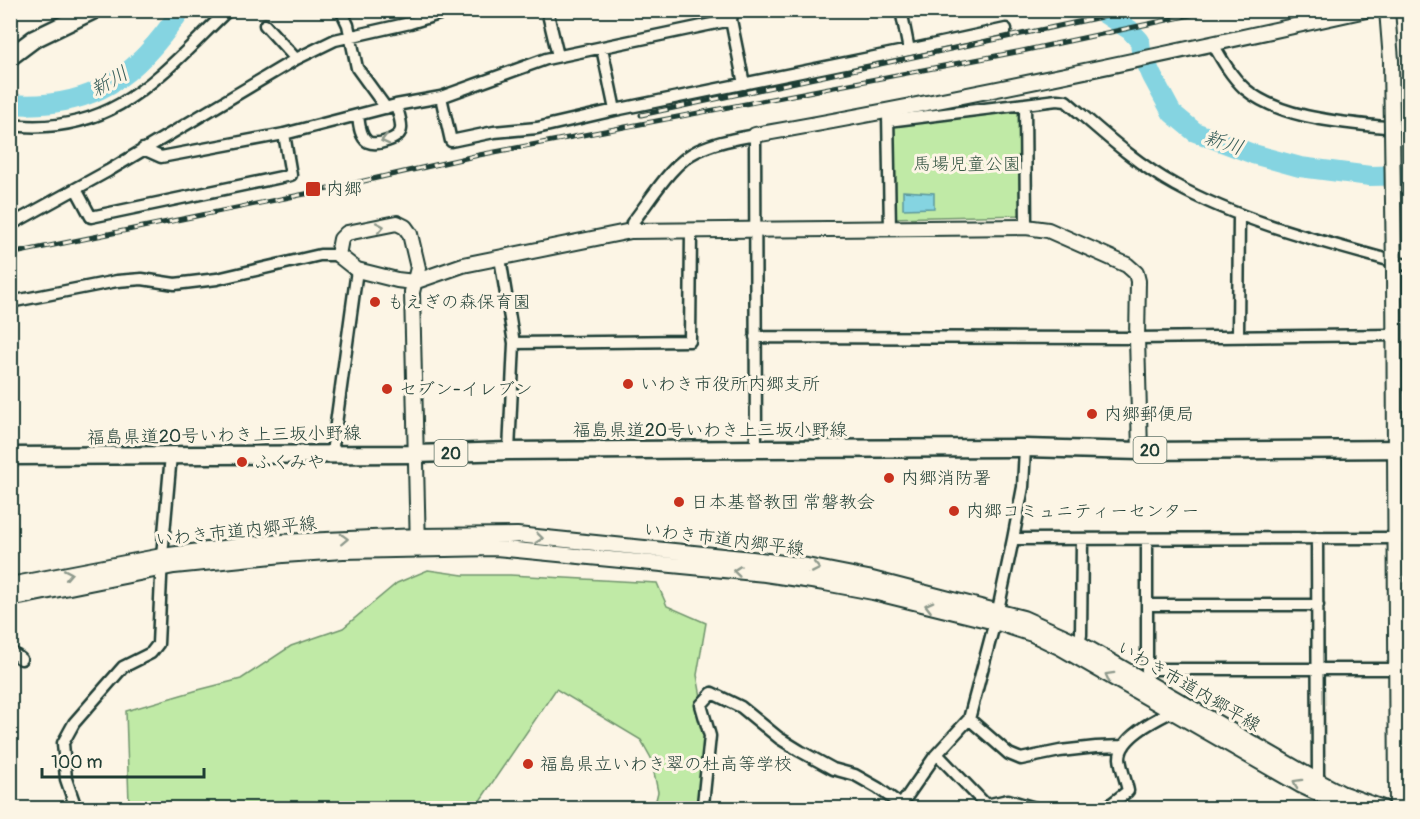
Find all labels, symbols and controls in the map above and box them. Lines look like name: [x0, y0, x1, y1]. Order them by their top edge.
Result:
water label: 新川: [86, 61, 133, 102]
water label: 新川: [1201, 124, 1247, 161]
one-way arrow: [380, 133, 390, 146]
park label: 馬場児童公園: [913, 153, 1021, 176]
place label: 内郷: [326, 178, 362, 201]
marker: 内郷: [304, 180, 322, 198]
one-way arrow: [374, 221, 384, 234]
place label: もえぎの森保育園: [387, 291, 531, 314]
marker: もえぎの森保育園: [368, 295, 382, 309]
place label: いわき市役所内郷支所: [640, 373, 820, 396]
marker: いわき市役所内郷支所: [621, 377, 635, 391]
place label: セブン-イレブン: [399, 378, 533, 401]
marker: セブン-イレブン: [380, 382, 394, 396]
place label: 内郷郵便局: [1104, 403, 1194, 426]
marker: 内郷郵便局: [1085, 407, 1099, 421]
street label: 福島県道20号いわき上三坂小野線: [573, 419, 847, 442]
street label: 福島県道20号いわき上三坂小野線: [87, 422, 361, 449]
road number: 20: [1134, 437, 1166, 463]
road number: 20: [434, 440, 468, 466]
place label: ふくみや: [254, 451, 325, 474]
marker: ふくみや: [235, 455, 249, 469]
place label: 内郷消防署: [901, 467, 991, 490]
marker: 内郷消防署: [882, 471, 896, 485]
place label: 日本基督教団 常磐教会: [691, 491, 875, 514]
marker: 日本基督教団 常磐教会: [672, 495, 686, 509]
place label: 内郷コミュニティーセンター: [966, 500, 1199, 523]
marker: 内郷コミュニティーセンター: [947, 504, 961, 518]
street label: いわき市道内郷平線: [154, 512, 318, 551]
street label: いわき市道内郷平線: [642, 518, 806, 561]
one-way arrow: [535, 531, 544, 544]
one-way arrow: [340, 533, 349, 546]
one-way arrow: [811, 561, 821, 574]
one-way arrow: [732, 566, 741, 578]
one-way arrow: [63, 568, 73, 581]
one-way arrow: [924, 600, 934, 613]
street label: いわき市道内郷平線: [1113, 636, 1265, 737]
one-way arrow: [1105, 671, 1115, 683]
scale bar: [42, 741, 204, 779]
text: 100 m: [51, 751, 103, 774]
place label: 福島県立いわき翠の杜高等学校: [540, 753, 792, 776]
marker: 福島県立いわき翠の杜高等学校: [521, 757, 535, 771]
one-way arrow: [1292, 779, 1303, 790]

